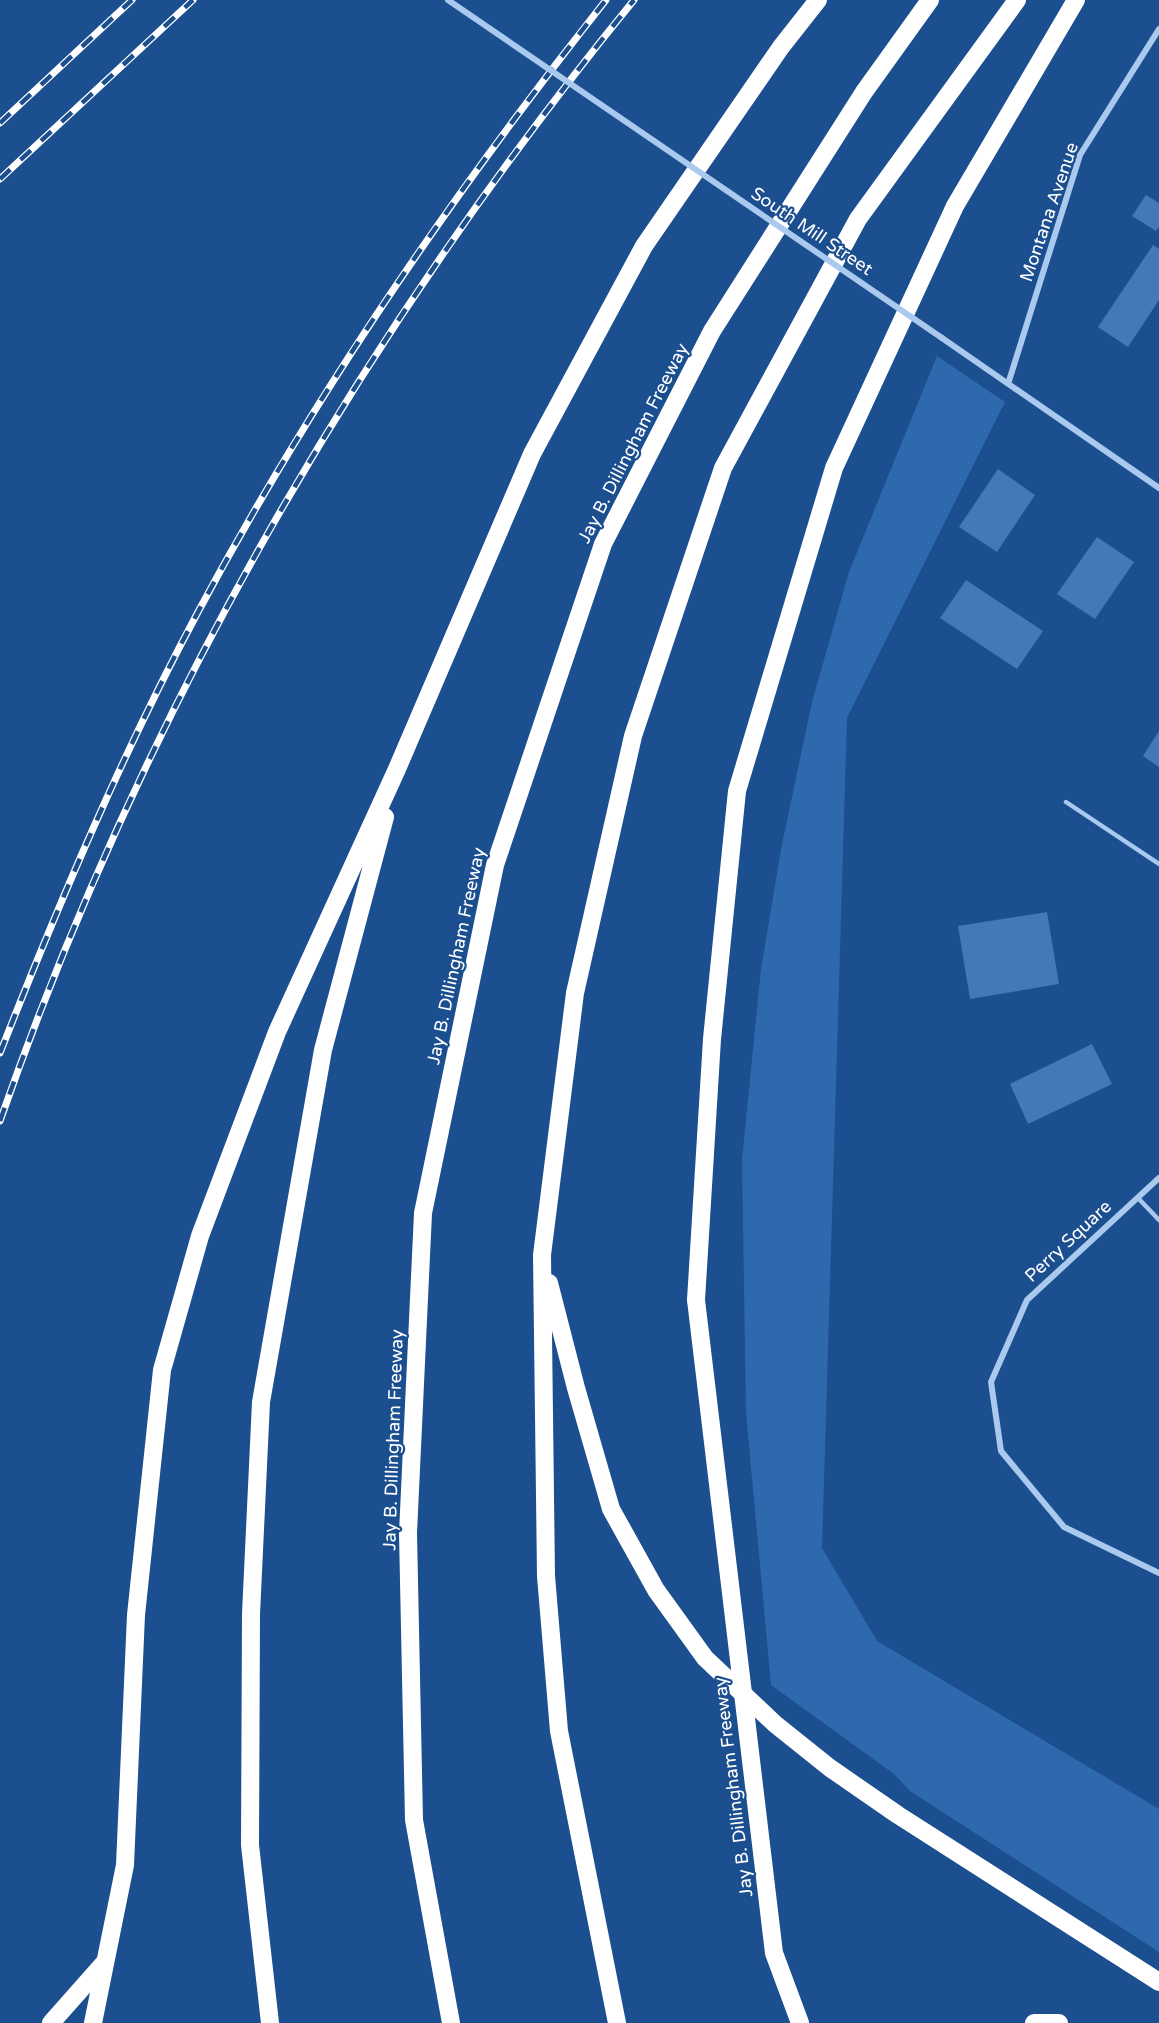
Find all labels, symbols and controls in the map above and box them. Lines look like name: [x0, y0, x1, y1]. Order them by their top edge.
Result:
street label: Montana Avenue: [1015, 139, 1083, 285]
street label: South Mill Street: [747, 182, 877, 280]
street label: Jay B. Dillingham Freeway: [573, 339, 693, 547]
street label: Jay B. Dillingham Freeway: [422, 845, 490, 1067]
street label: Perry Square: [1020, 1195, 1116, 1287]
street label: Jay B. Dillingham Freeway: [378, 1329, 408, 1551]
street label: Jay B. Dillingham Freeway: [709, 1675, 757, 1898]

